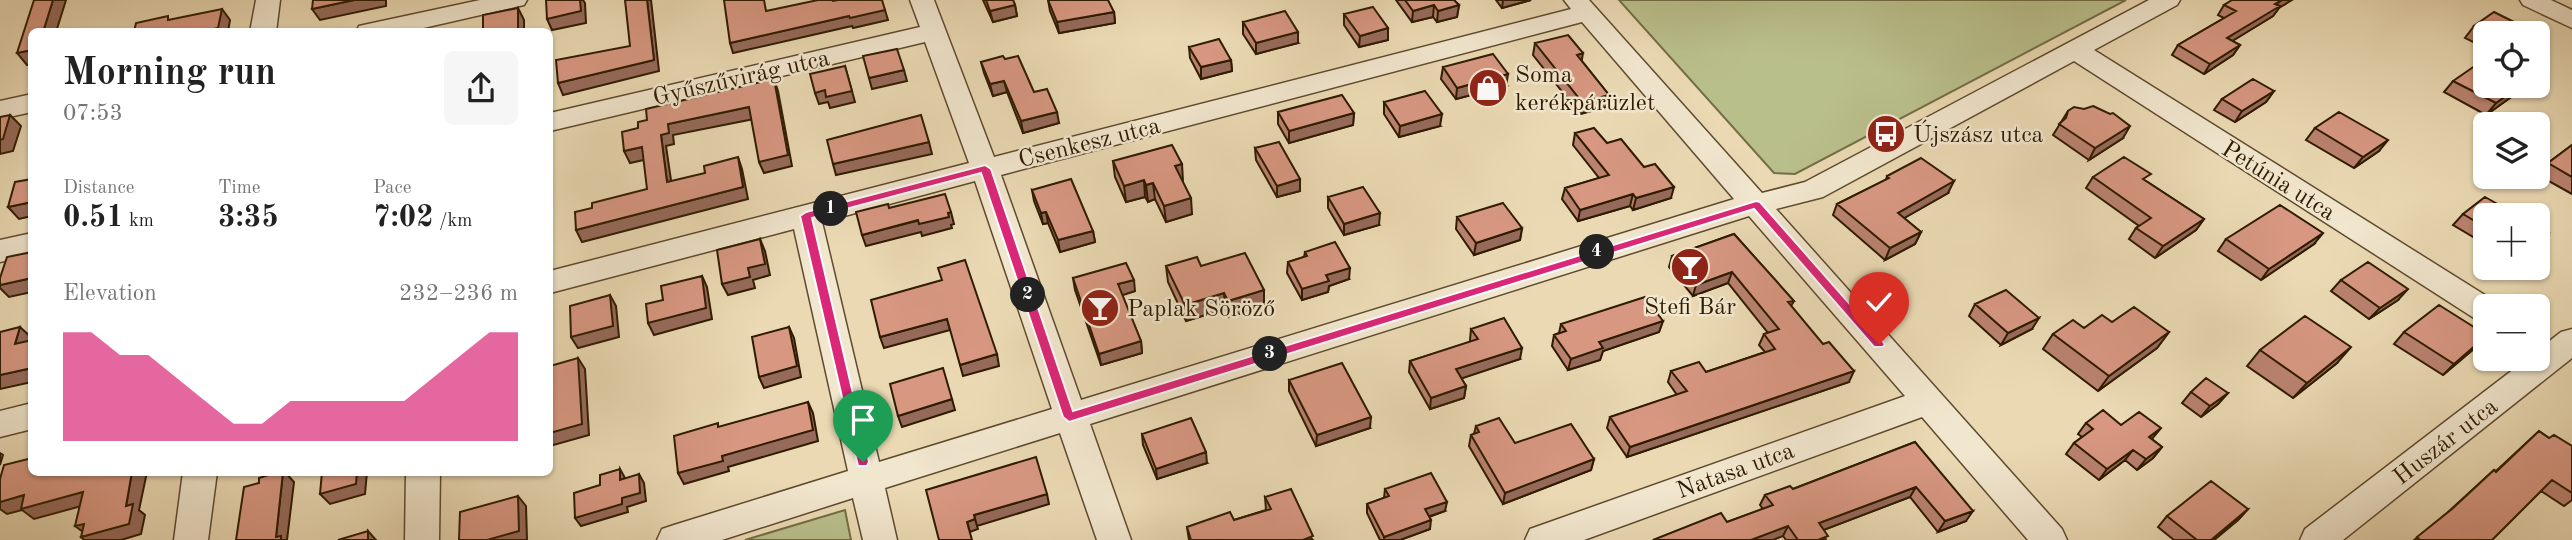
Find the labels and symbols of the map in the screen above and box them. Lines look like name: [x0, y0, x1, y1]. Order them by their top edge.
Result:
street label: Gyűszűvirág utca: [651, 47, 832, 111]
place label: Soma kerékpárüzlet: [1515, 64, 1655, 116]
shop icon: Soma kerékpárüzlet: [1467, 67, 1509, 109]
bus stop icon: Újszász utca: [1865, 113, 1907, 155]
street label: Csenkesz utca: [1016, 115, 1163, 173]
place label: Újszász utca: [1913, 119, 2044, 148]
street label: Petúnia utca: [2217, 137, 2339, 226]
pin: 1: [814, 192, 848, 227]
pin: 4: [1580, 234, 1614, 270]
bar icon: Stefi Bár: [1669, 246, 1711, 288]
pin: [1849, 272, 1909, 344]
pin: 2: [1010, 278, 1046, 312]
bar icon: Paplak Söröző: [1079, 287, 1121, 329]
place label: Stefi Bár: [1644, 296, 1736, 320]
place label: Paplak Söröző: [1127, 298, 1275, 322]
pin: 3: [1252, 336, 1288, 372]
pin: [833, 390, 893, 462]
street label: Huszár utca: [2390, 395, 2503, 490]
street label: Natasa utca: [1674, 440, 1798, 504]

